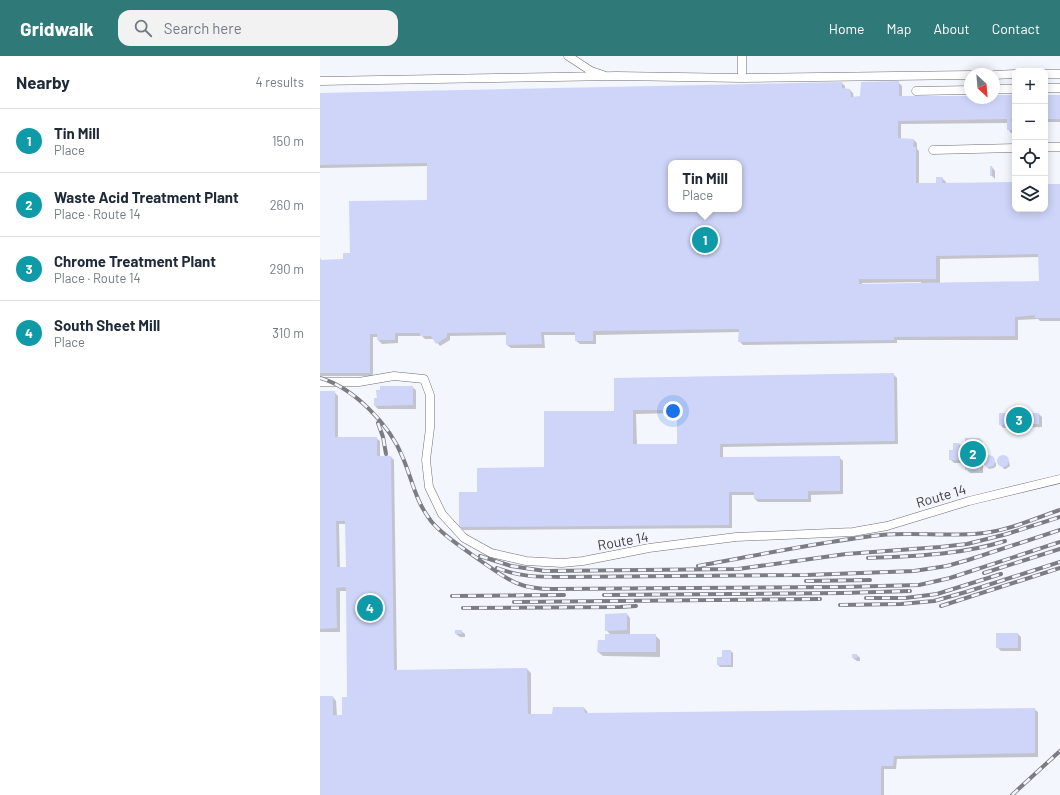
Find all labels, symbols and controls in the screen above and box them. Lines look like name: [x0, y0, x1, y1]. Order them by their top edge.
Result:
search box: [118, 10, 398, 46]
text: Gridwalk: [20, 17, 94, 40]
icon: search: [132, 17, 154, 39]
text: Search here: [164, 19, 242, 37]
text: Home: [829, 20, 865, 37]
text: Map: [887, 20, 911, 37]
text: About: [933, 20, 970, 37]
text: Contact: [992, 20, 1040, 37]
north arrow: [964, 68, 1000, 104]
map controls: [1012, 68, 1048, 212]
button: +: [1012, 68, 1048, 104]
text: Nearby: [16, 72, 70, 92]
text: 4 results: [256, 74, 304, 90]
button: −: [1012, 104, 1048, 140]
text: Tin Mill: [54, 124, 100, 142]
text: 1: [27, 133, 31, 149]
text: 150 m: [272, 133, 304, 149]
button: locate: [1012, 140, 1048, 176]
text: Place: [54, 142, 85, 158]
popup: [668, 160, 742, 212]
text: Tin Mill: [682, 169, 728, 187]
button: layers: [1012, 176, 1048, 212]
text: Place: [682, 187, 713, 203]
text: Waste Acid Treatment Plant: [54, 188, 239, 206]
text: 2: [25, 197, 33, 213]
text: 260 m: [270, 197, 304, 213]
text: Place · Route 14: [54, 206, 141, 222]
pin: 1: [692, 225, 718, 255]
text: Chrome Treatment Plant: [54, 252, 216, 270]
text: 3: [25, 261, 33, 277]
text: 290 m: [270, 261, 304, 277]
text: Place · Route 14: [54, 270, 141, 286]
text: South Sheet Mill: [54, 316, 160, 334]
text: 4: [25, 325, 33, 341]
text: 310 m: [272, 325, 304, 341]
text: Place: [54, 334, 85, 350]
your location: [663, 401, 683, 421]
pin: 3: [1006, 405, 1032, 435]
pin: 2: [960, 439, 986, 469]
street label: Route 14: [914, 480, 968, 511]
street label: Route 14: [596, 528, 650, 553]
pin: 4: [357, 593, 383, 623]

